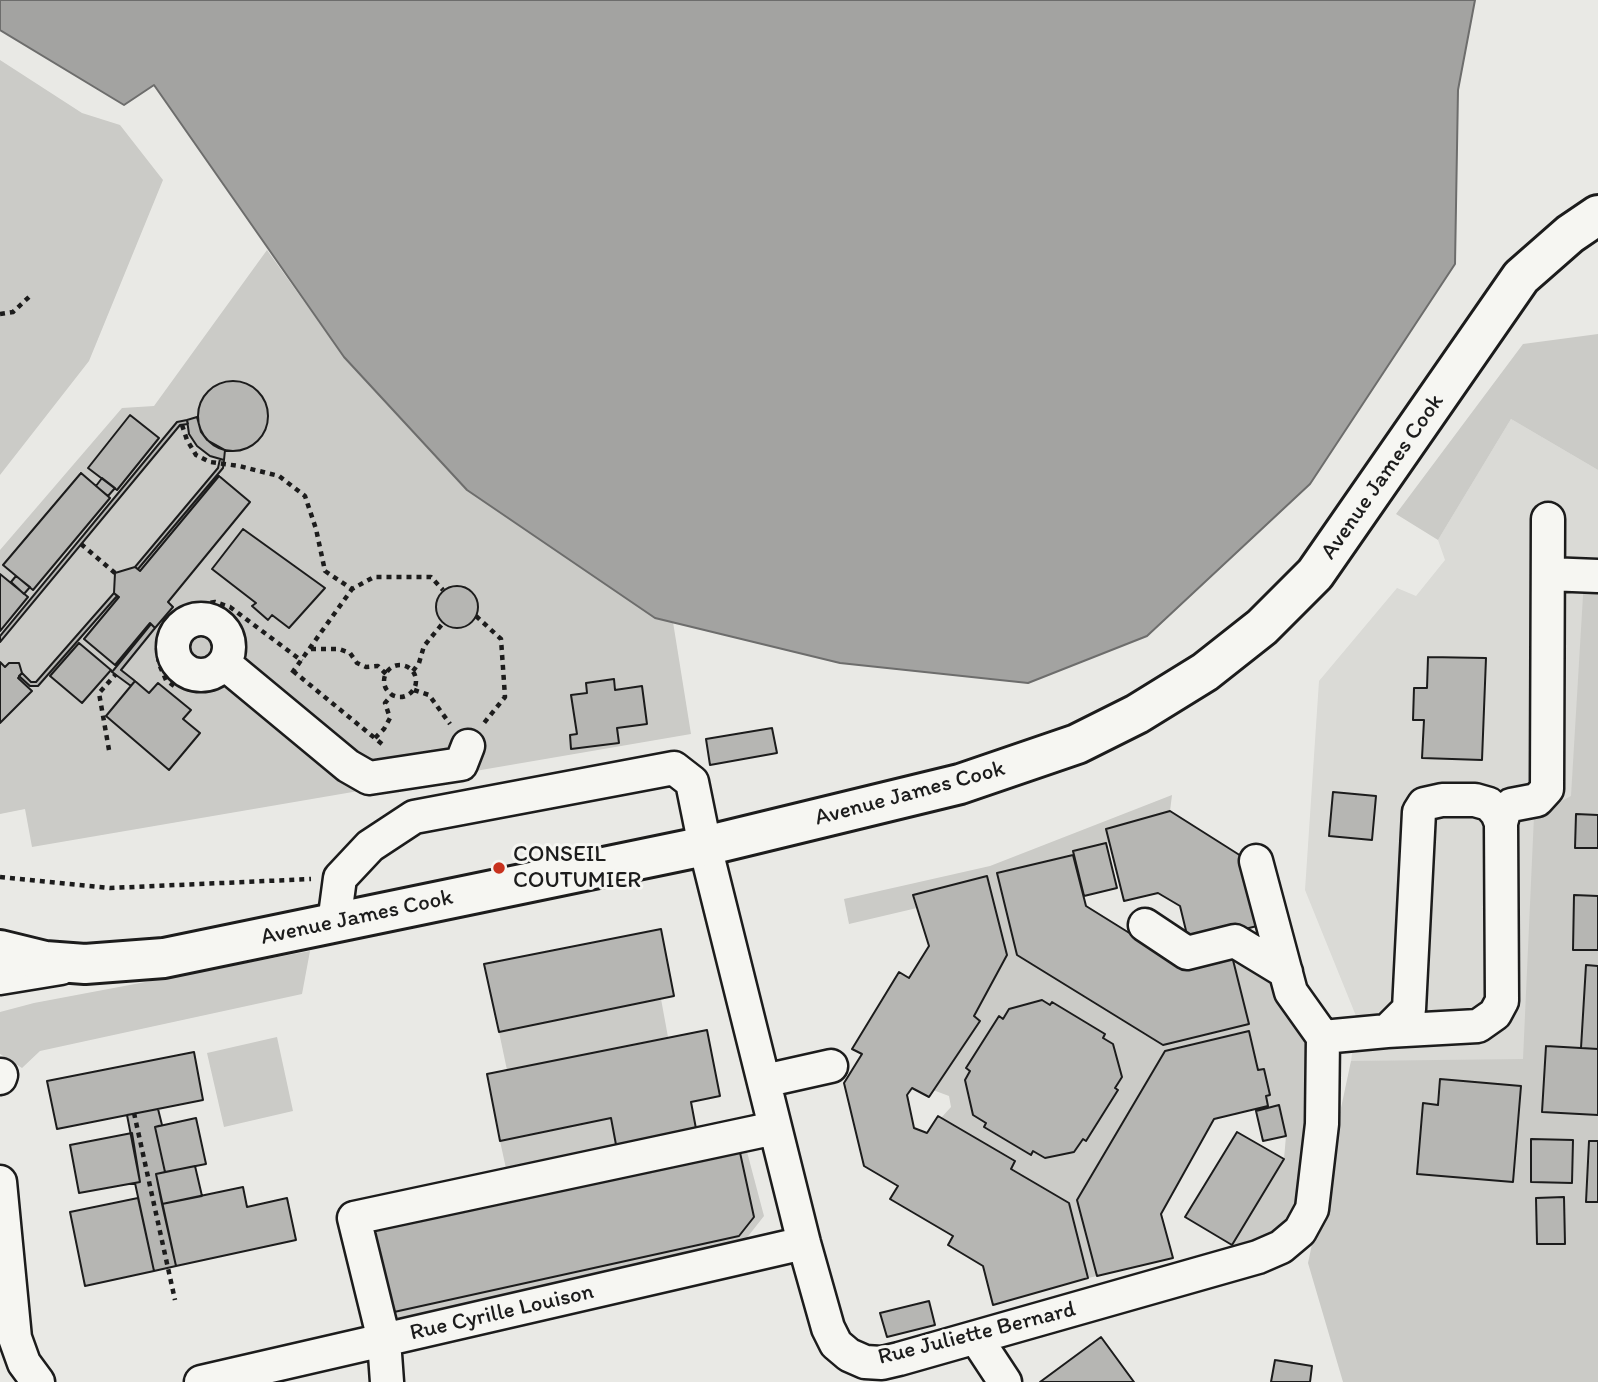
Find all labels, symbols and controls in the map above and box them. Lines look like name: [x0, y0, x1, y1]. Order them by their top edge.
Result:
street label: Avenue James Cook: [1316, 389, 1450, 565]
street label: Avenue James Cook: [812, 755, 1008, 833]
place label: CONSEIL COUTUMIER: [513, 841, 641, 895]
marker: CONSEIL COUTUMIER: [491, 860, 507, 876]
street label: Avenue James Cook: [258, 884, 456, 952]
street label: Rue Cyrille Louison: [407, 1278, 597, 1348]
street label: Rue Juliette Bernard: [875, 1296, 1079, 1372]

